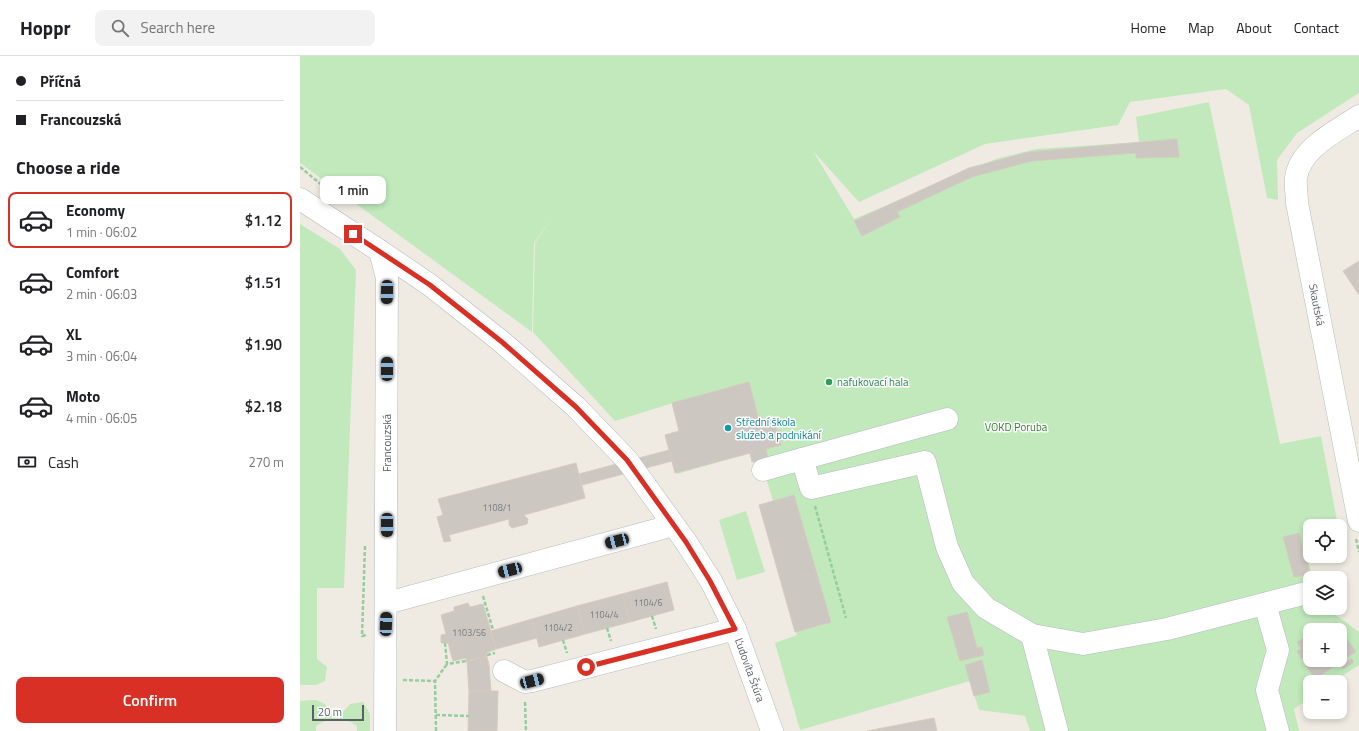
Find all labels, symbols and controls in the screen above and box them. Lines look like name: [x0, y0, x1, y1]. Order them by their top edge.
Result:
search box: [95, 10, 375, 46]
text: Hoppr: [20, 13, 71, 42]
text: Search here: [141, 16, 215, 39]
icon: search: [109, 17, 131, 39]
text: Home: [1131, 17, 1166, 38]
text: Map: [1188, 17, 1214, 38]
text: About: [1236, 17, 1272, 38]
text: Contact: [1294, 17, 1339, 38]
text: Příčná: [40, 70, 81, 93]
text: Francouzská: [40, 108, 121, 131]
text: Choose a ride: [16, 154, 120, 181]
callout: 1 min: [320, 176, 386, 204]
text: 1 min: [337, 180, 369, 200]
text: Economy: [66, 199, 125, 222]
icon: car: [18, 202, 54, 238]
text: $1.12: [245, 209, 282, 232]
text: 1 min · 06:02: [66, 222, 137, 242]
route end: [344, 225, 362, 243]
text: Comfort: [66, 261, 119, 284]
icon: car: [18, 264, 54, 300]
text: $1.51: [245, 271, 282, 294]
car: [381, 280, 393, 304]
street label: Skautská: [1305, 283, 1329, 328]
text: 2 min · 06:03: [66, 284, 137, 304]
text: XL: [66, 323, 82, 346]
icon: car: [18, 326, 54, 362]
text: $1.90: [245, 333, 282, 356]
text: 3 min · 06:04: [66, 346, 137, 366]
car: [381, 357, 393, 381]
place label: nafukovací hala: [837, 374, 909, 390]
marker: nafukovací hala: [824, 377, 834, 387]
text: Moto: [66, 385, 100, 408]
icon: car: [18, 388, 54, 424]
text: $2.18: [245, 395, 282, 418]
text: 4 min · 06:05: [66, 408, 137, 428]
street label: Francouzská: [379, 414, 395, 472]
place label: Střední škola služeb a podnikání: [736, 414, 823, 443]
park label: VOKD Poruba: [985, 419, 1048, 435]
marker: Střední škola služeb a podnikání: [723, 423, 733, 433]
icon: cash: [16, 451, 38, 473]
text: Cash: [48, 451, 79, 474]
text: 270 m: [248, 452, 284, 472]
house number: 1108/1: [483, 501, 511, 514]
car: [381, 513, 393, 537]
map controls: [1303, 519, 1347, 719]
button: locate: [1303, 519, 1347, 563]
car: [604, 532, 630, 550]
car: [497, 561, 523, 579]
button: layers: [1303, 571, 1347, 615]
house number: 1104/6: [634, 596, 662, 609]
house number: 1104/4: [590, 608, 618, 621]
car: [380, 612, 392, 636]
house number: 1104/2: [544, 621, 572, 634]
button: +: [1303, 623, 1347, 667]
house number: 1103/56: [452, 626, 486, 639]
street label: Ľudovíta Štúra: [731, 636, 769, 705]
route start: [577, 658, 595, 676]
car: [519, 672, 545, 690]
button: −: [1303, 675, 1347, 719]
button: Confirm: [16, 677, 284, 723]
scale bar: [312, 703, 364, 722]
text: 20 m: [318, 704, 342, 720]

